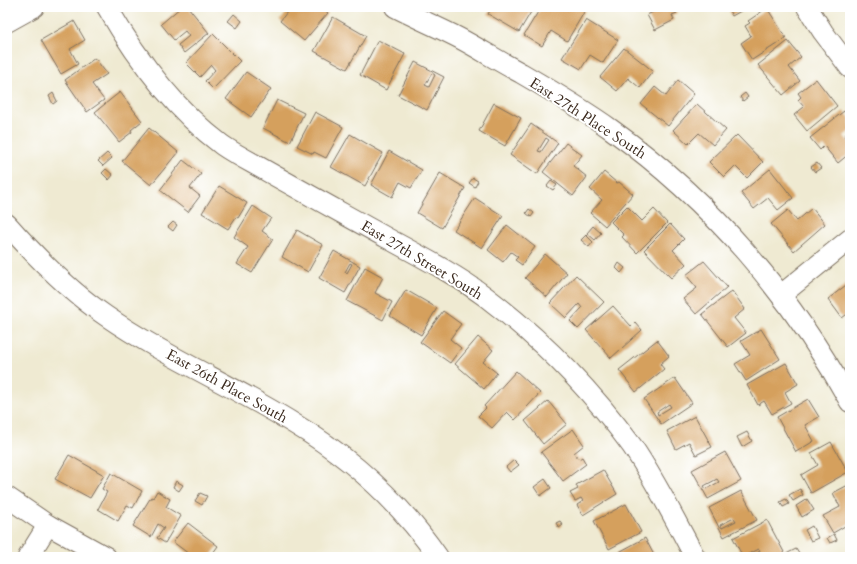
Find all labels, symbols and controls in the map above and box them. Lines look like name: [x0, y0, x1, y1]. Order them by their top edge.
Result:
street label: East 27th Place South: [526, 73, 651, 164]
street label: East 27th Street South: [357, 216, 487, 305]
street label: East 26th Place South: [163, 344, 292, 428]

